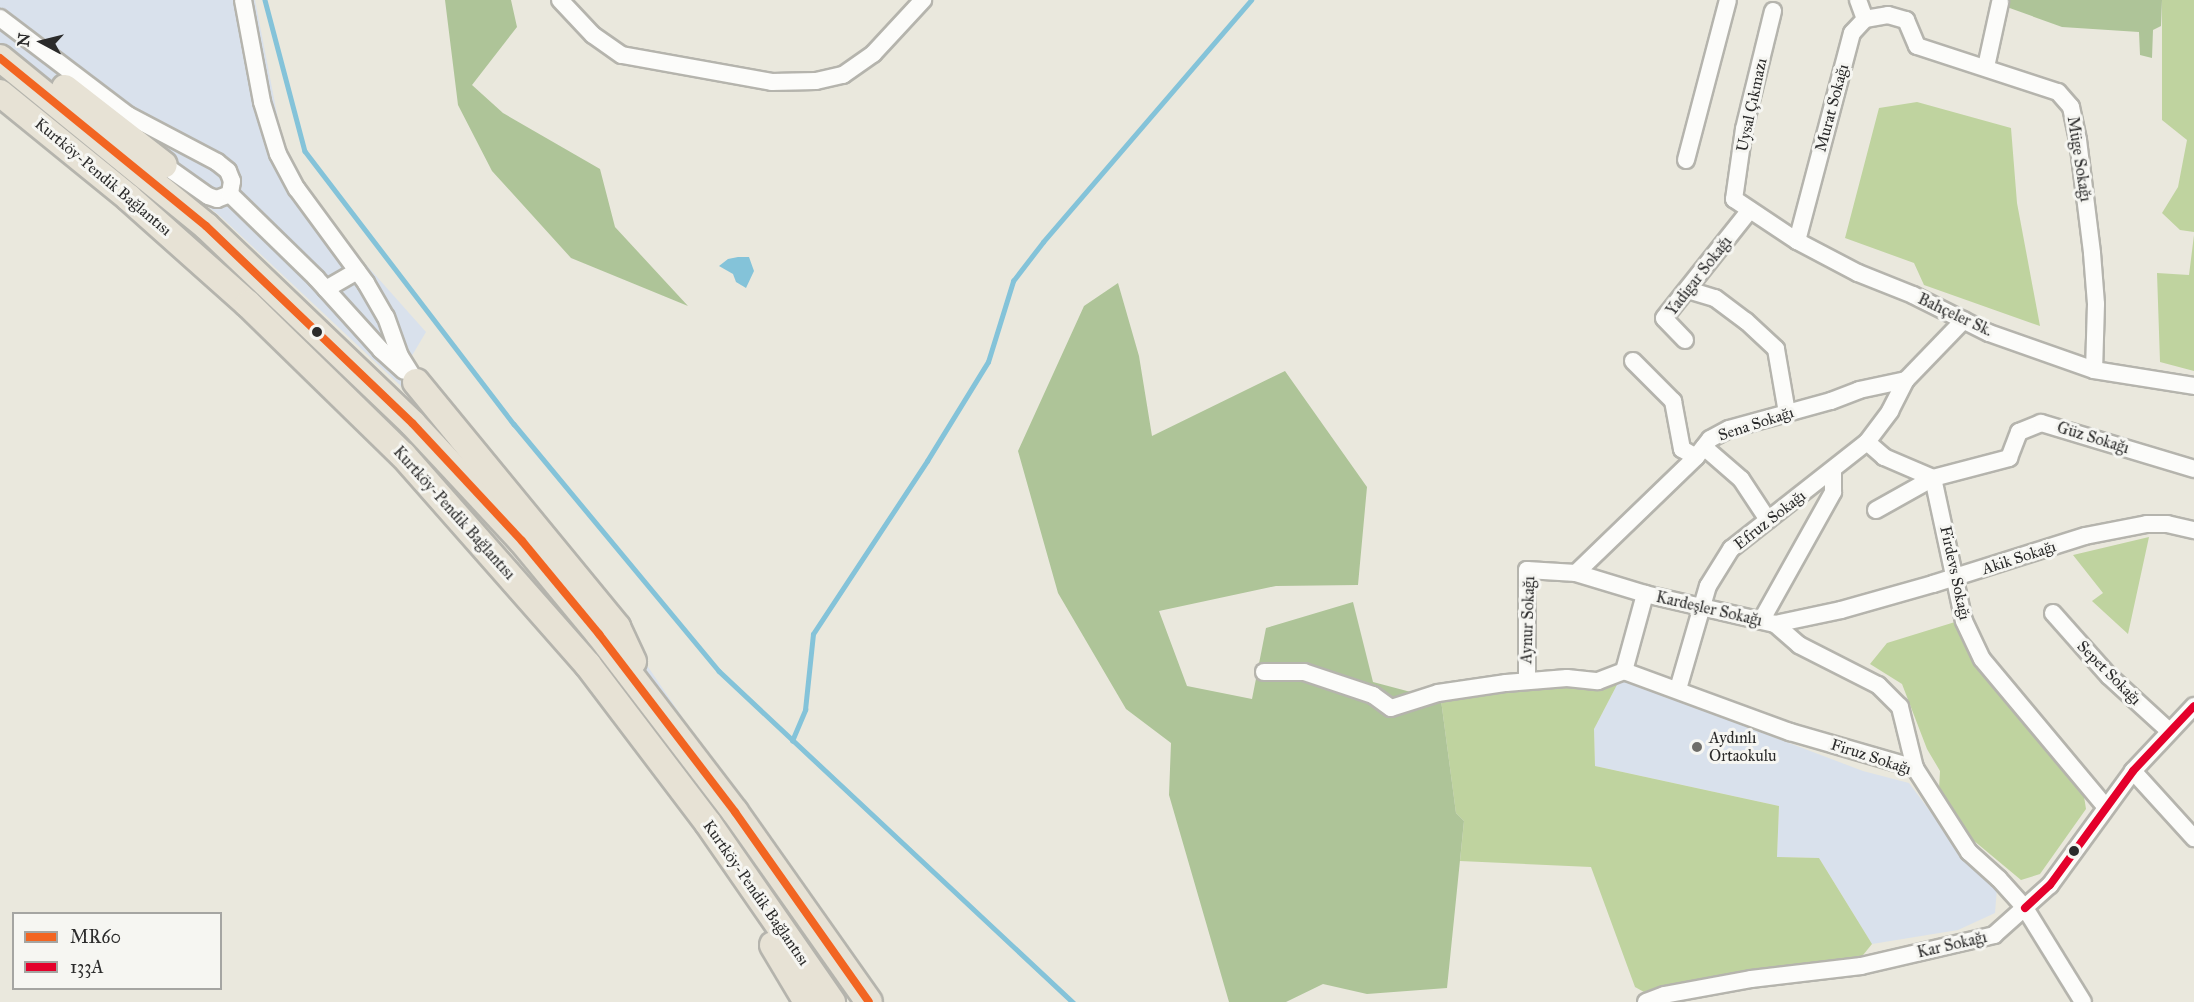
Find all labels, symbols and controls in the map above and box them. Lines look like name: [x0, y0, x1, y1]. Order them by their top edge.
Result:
north arrow: [12, 12, 72, 72]
text: N: [13, 32, 34, 48]
street label: Uysal Çıkmazı: [1733, 57, 1771, 153]
street label: Murat Sokağı: [1811, 62, 1853, 154]
street label: Kurtköy-Pendik Bağlantısı: [31, 114, 175, 240]
street label: Müge Sokağı: [2063, 115, 2095, 203]
street label: Yadigar Sokağı: [1662, 233, 1736, 319]
street label: Bahçeler Sk.: [1915, 289, 1995, 341]
unlabelled marker: [311, 326, 323, 338]
street label: Sena Sokağı: [1716, 403, 1796, 445]
street label: Güz Sokağı: [2055, 418, 2131, 458]
street label: Kurtköy-Pendik Bağlantısı: [389, 442, 519, 584]
street label: Efruz Sokağı: [1730, 486, 1810, 554]
street label: Firdevs Sokağı: [1936, 524, 1974, 622]
street label: Akik Sokağı: [1980, 537, 2058, 579]
street label: Aynur Sokağı: [1517, 576, 1539, 664]
street label: Kardeşler Sokağı: [1654, 587, 1764, 631]
street label: Sepet Sokağı: [2073, 637, 2145, 709]
place label: Aydınlı Ortaokulu: [1709, 728, 1776, 766]
street label: Firuz Sokağı: [1828, 735, 1914, 779]
marker: Aydınlı Ortaokulu: [1690, 740, 1704, 754]
street label: Kurtköy-Pendik Bağlantısı: [699, 817, 813, 969]
unlabelled marker: [2068, 845, 2080, 857]
legend: [12, 912, 222, 990]
text: MR60: [70, 926, 121, 948]
street label: Kar Sokağı: [1915, 928, 1989, 962]
text: 133A: [70, 956, 104, 978]

